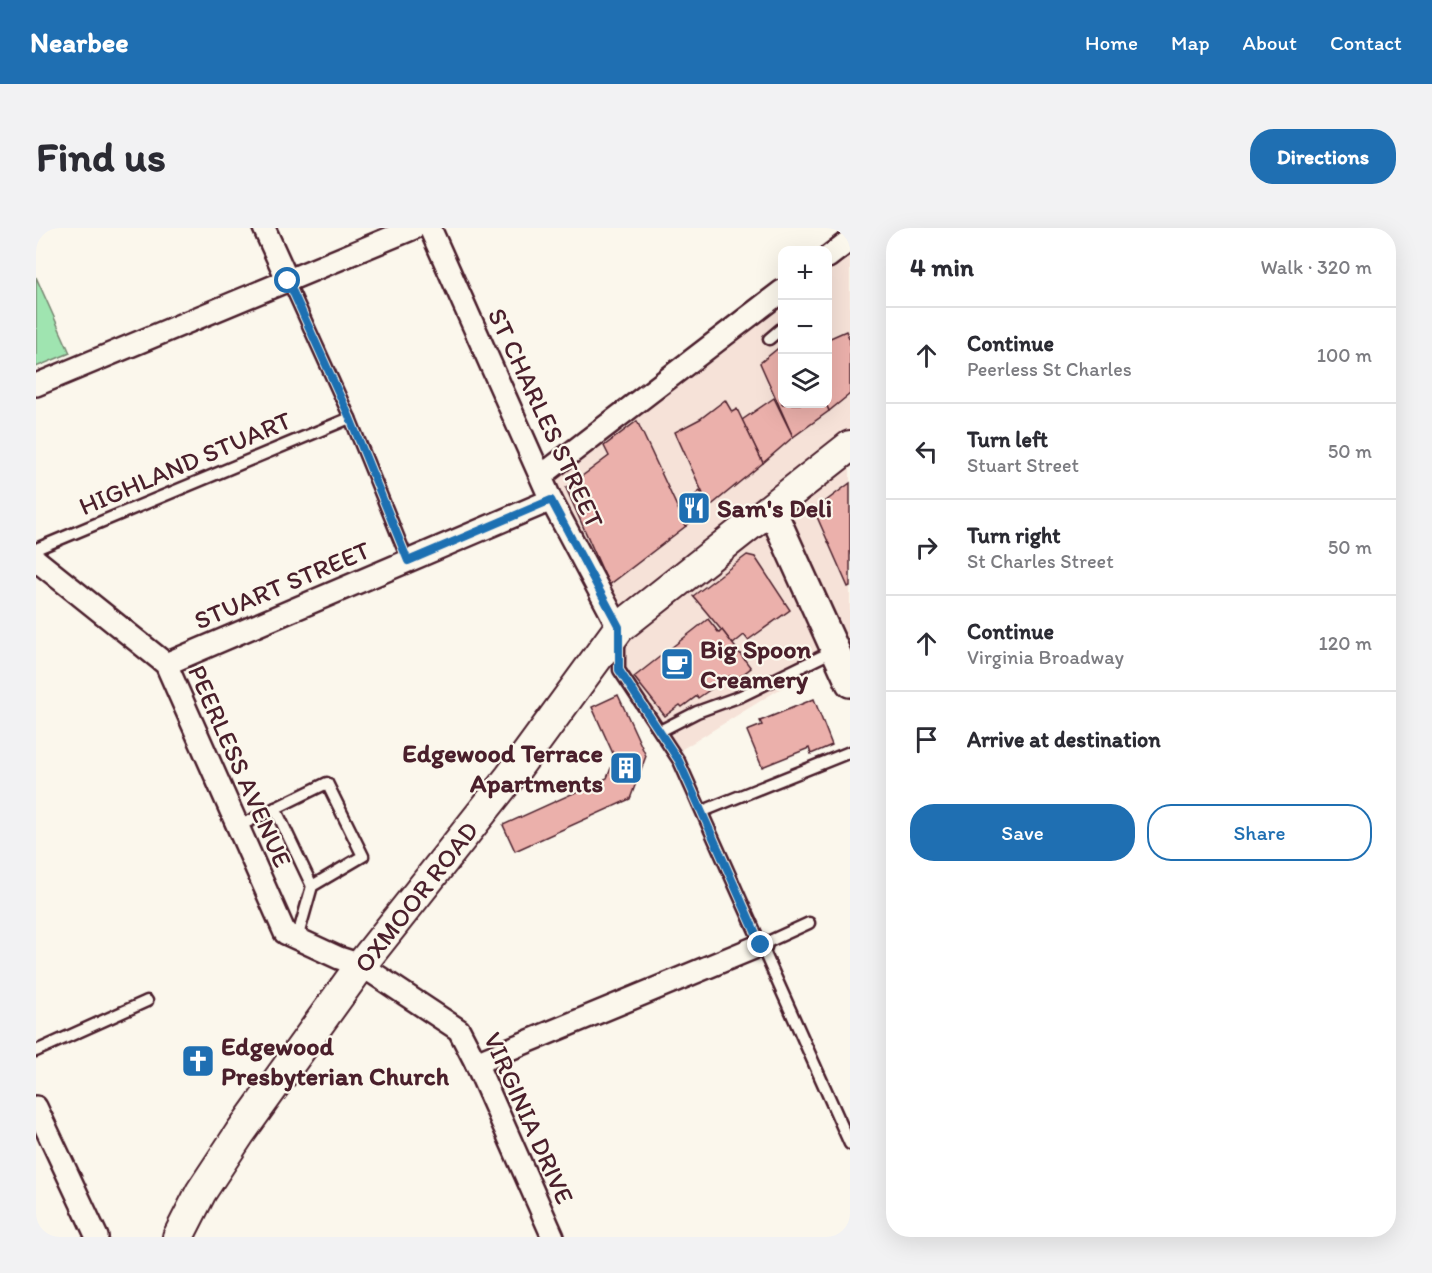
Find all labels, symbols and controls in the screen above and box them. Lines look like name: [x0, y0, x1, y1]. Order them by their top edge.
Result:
text: Nearbee: [30, 25, 129, 59]
text: Home: [1085, 30, 1138, 55]
text: Map: [1171, 30, 1210, 55]
text: About: [1243, 30, 1297, 55]
text: Contact: [1330, 30, 1402, 55]
button: Directions: [1250, 129, 1396, 184]
text: Find us: [36, 131, 166, 182]
map controls: [778, 246, 832, 408]
button: +: [778, 246, 832, 300]
text: 4 min: [910, 251, 974, 283]
text: Walk · 320 m: [1260, 255, 1372, 279]
route start: [274, 267, 300, 293]
button: −: [778, 300, 832, 354]
street label: ST CHARLES STREET: [481, 303, 611, 533]
text: Continue: [967, 330, 1054, 357]
icon: ahead: [910, 339, 943, 372]
text: 100 m: [1317, 343, 1372, 367]
button: layers: [778, 354, 832, 408]
text: Peerless St Charles: [967, 357, 1132, 381]
street label: HIGHLAND STUART: [74, 404, 296, 522]
text: Turn left: [967, 426, 1048, 453]
icon: left: [910, 435, 943, 468]
text: 50 m: [1328, 439, 1372, 463]
text: Stuart Street: [967, 453, 1079, 477]
restaurant icon: Sam's Deli: [676, 490, 712, 526]
place label: Sam's Deli: [717, 492, 832, 524]
text: Turn right: [967, 522, 1061, 549]
icon: right: [910, 531, 943, 564]
street label: STUART STREET: [189, 533, 375, 636]
text: 50 m: [1328, 535, 1372, 559]
text: St Charles Street: [967, 549, 1114, 573]
text: Continue: [967, 618, 1054, 645]
icon: ahead: [910, 627, 943, 660]
text: 120 m: [1319, 631, 1372, 655]
place label: Big Spoon Creamery: [700, 633, 811, 695]
text: Virginia Broadway: [967, 645, 1124, 669]
cafe icon: Big Spoon Creamery: [659, 646, 695, 682]
street label: PEERLESS AVENUE: [181, 660, 299, 872]
icon: arrive: [910, 723, 943, 756]
text: Arrive at destination: [967, 726, 1161, 753]
place label: Edgewood Terrace Apartments: [402, 737, 603, 799]
building icon: Edgewood Terrace Apartments: [608, 750, 644, 786]
button: Save: [910, 804, 1135, 861]
button: Share: [1147, 804, 1372, 861]
street label: OXMOOR ROAD: [347, 815, 485, 979]
route end: [747, 931, 773, 957]
street label: VIRGINIA DRIVE: [477, 1027, 581, 1209]
place label: Edgewood Presbyterian Church: [221, 1030, 450, 1092]
church icon: Edgewood Presbyterian Church: [180, 1043, 216, 1079]

